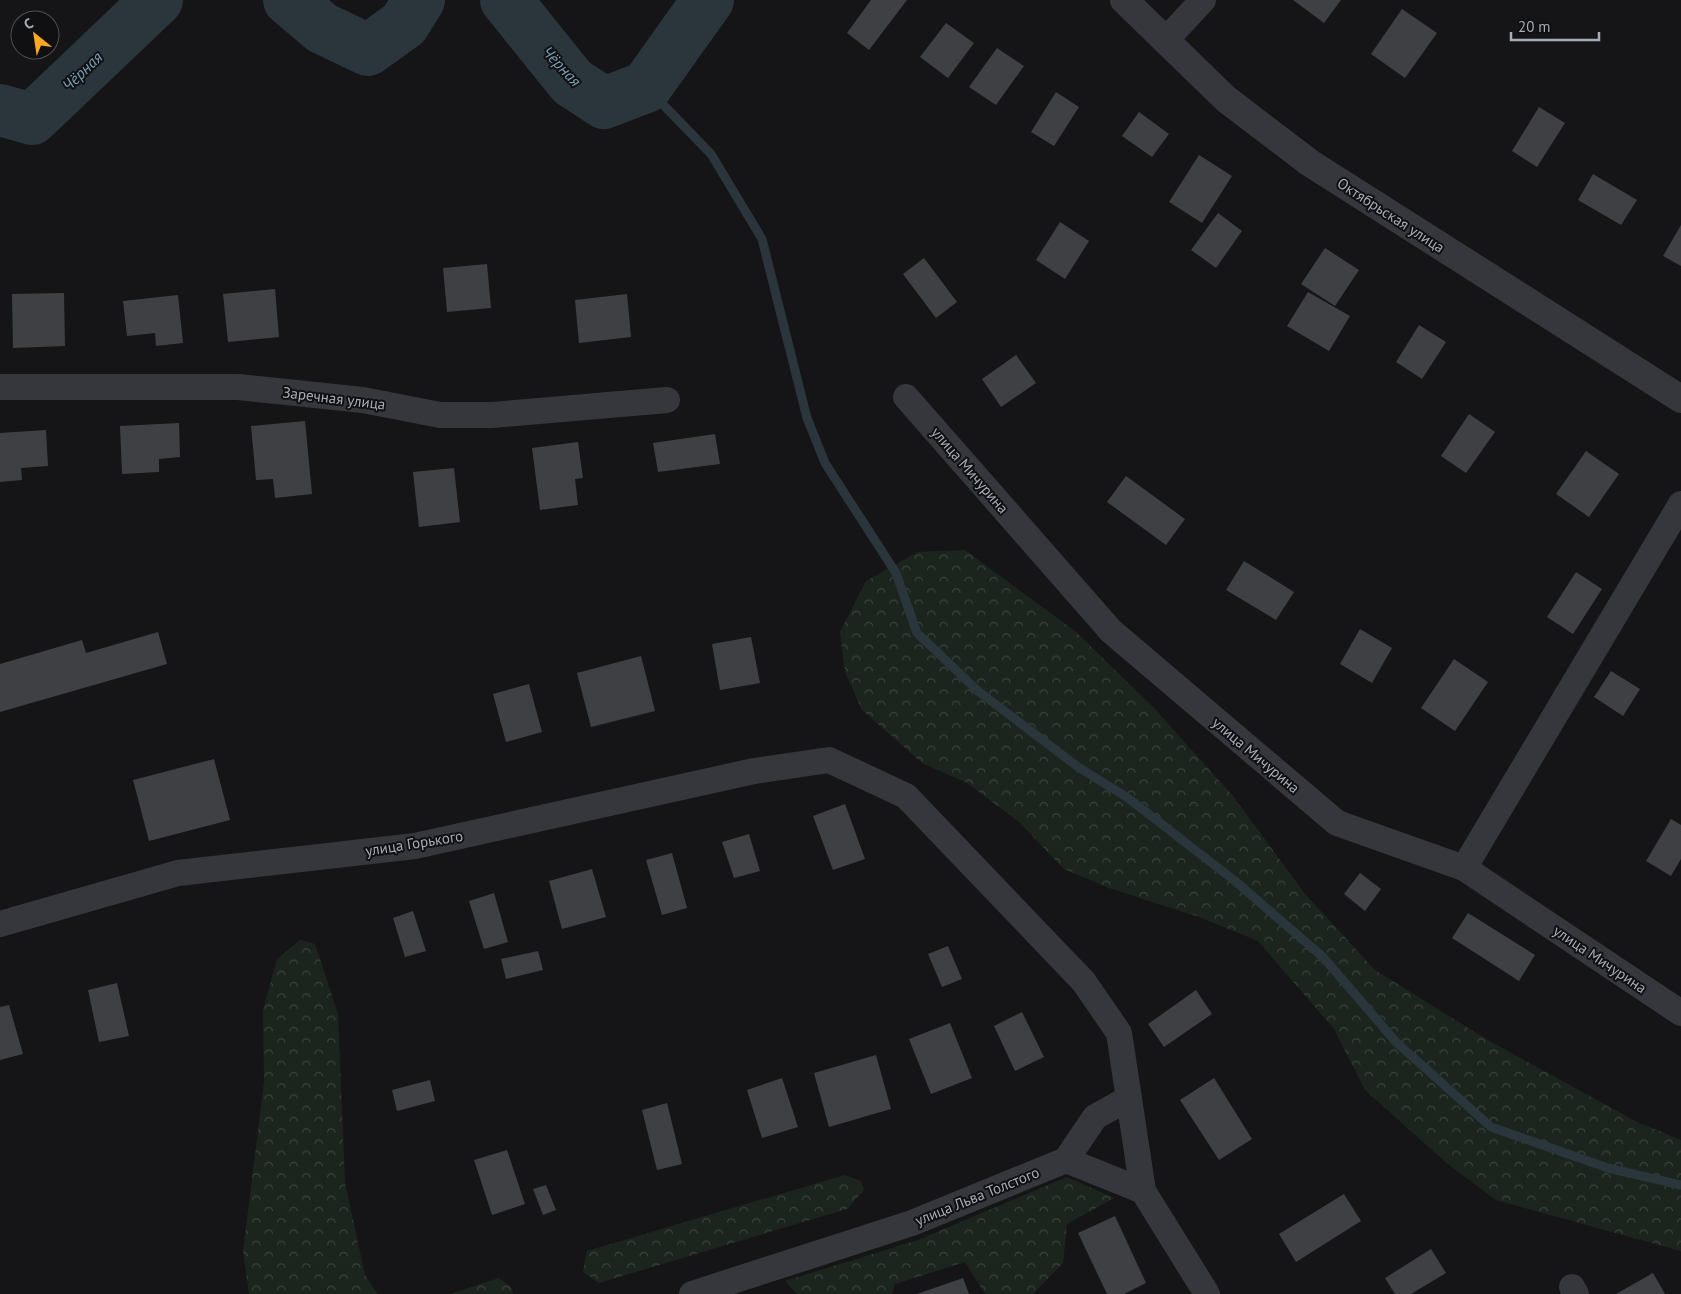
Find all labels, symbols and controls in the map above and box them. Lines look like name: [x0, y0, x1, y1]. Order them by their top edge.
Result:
north arrow: [10, 10, 60, 60]
scale bar: [1511, 10, 1598, 42]
text: С: [21, 14, 37, 33]
text: 20 m: [1518, 17, 1551, 36]
water label: Чёрная: [538, 42, 586, 91]
water label: Чёрная: [58, 47, 107, 95]
street label: Октябрьская улица: [1334, 173, 1448, 257]
street label: Заречная улица: [281, 382, 387, 414]
street label: улица Мичурина: [927, 423, 1013, 517]
street label: улица Мичурина: [1208, 713, 1304, 797]
street label: улица Горького: [364, 826, 464, 860]
street label: улица Мичурина: [1550, 921, 1650, 997]
street label: улица Льва Толстого: [912, 1162, 1042, 1230]

